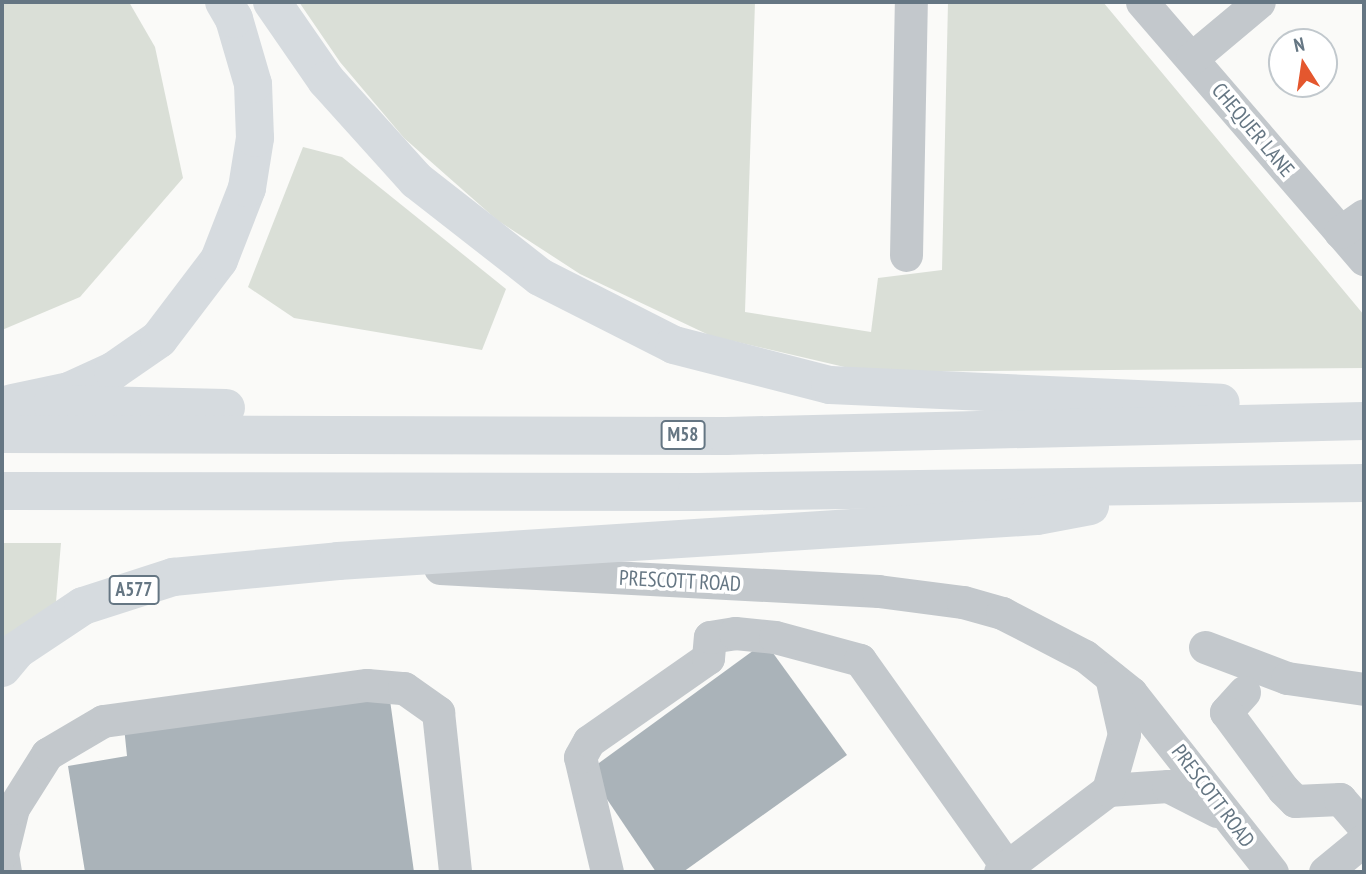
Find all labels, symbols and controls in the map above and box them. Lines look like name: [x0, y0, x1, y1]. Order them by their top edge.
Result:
north arrow: [1268, 28, 1338, 98]
text: N: [1292, 32, 1307, 57]
street label: CHEQUER LANE: [1206, 78, 1300, 182]
road number: M58: [660, 420, 706, 450]
street label: PRESCOTT ROAD: [618, 565, 742, 597]
road number: A577: [108, 575, 160, 606]
street label: PRESCOTT ROAD: [1166, 739, 1260, 853]

